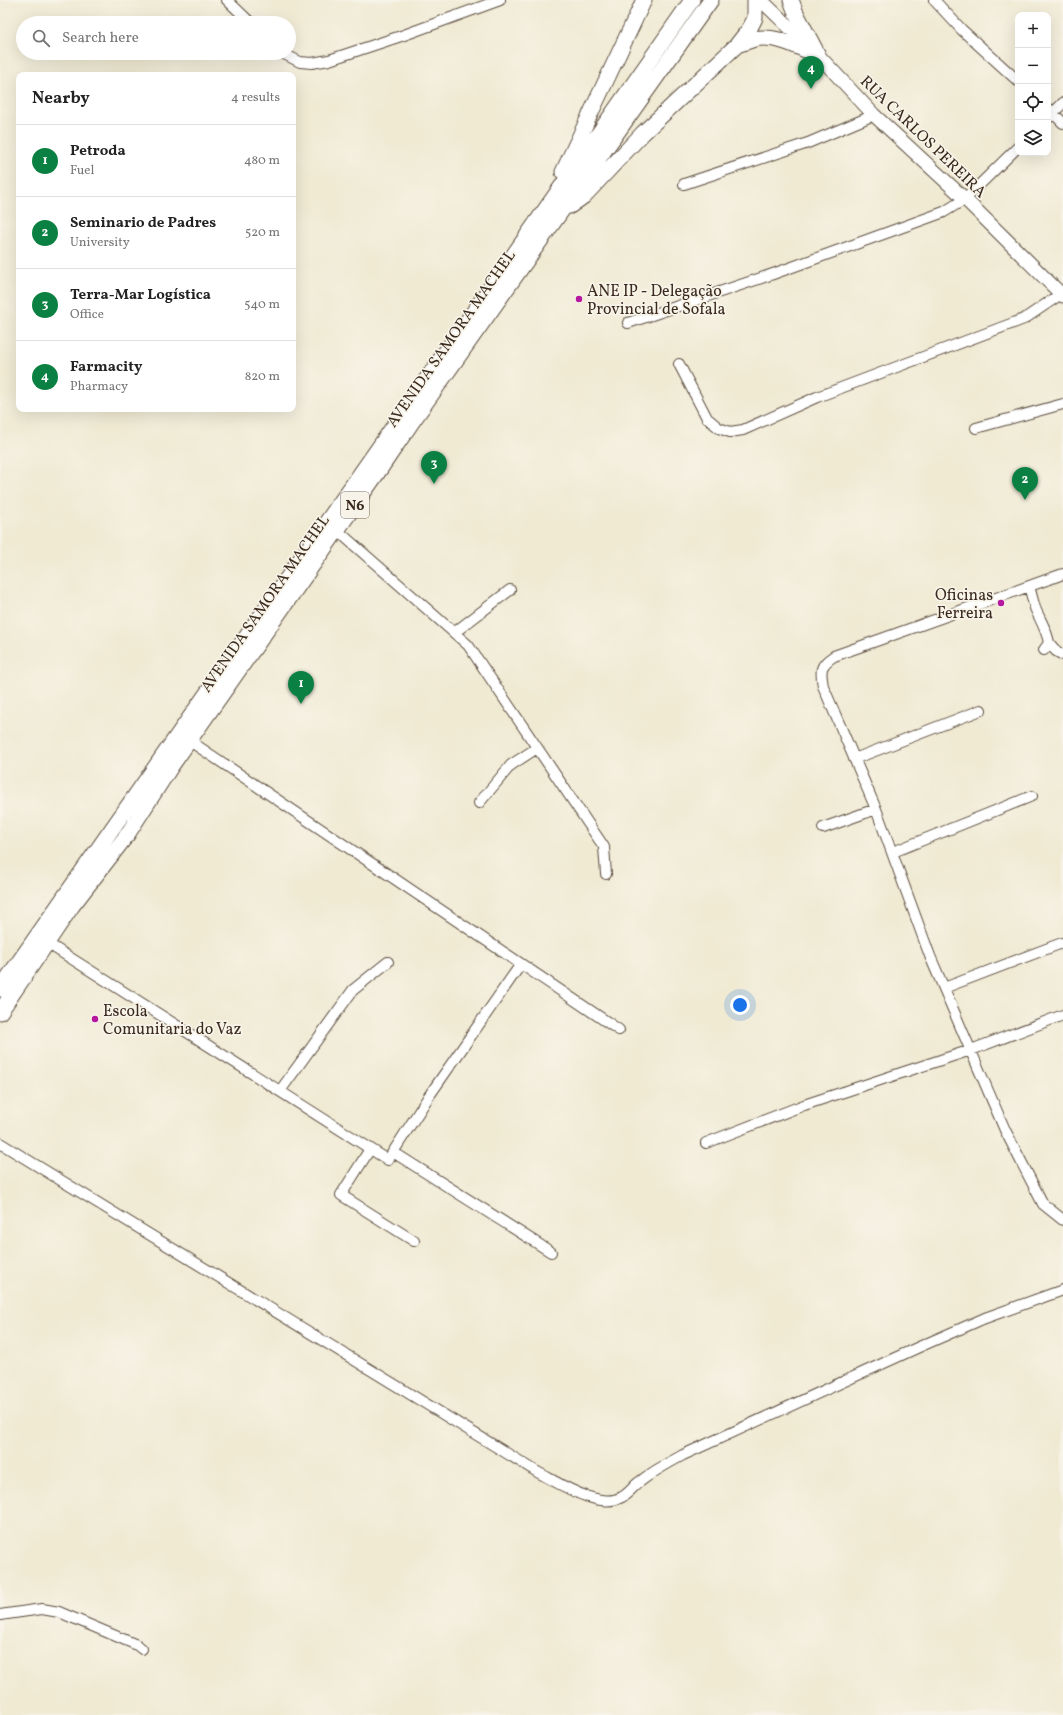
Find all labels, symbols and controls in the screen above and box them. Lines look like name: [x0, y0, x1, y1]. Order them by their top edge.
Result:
map controls: [1015, 12, 1051, 156]
button: +: [1015, 12, 1051, 48]
search box: [16, 16, 296, 60]
icon: search: [30, 27, 52, 49]
text: Search here: [62, 28, 139, 49]
button: −: [1015, 48, 1051, 84]
pin: 4: [798, 56, 824, 89]
street label: RUA CARLOS PEREIRA: [855, 71, 991, 204]
button: locate: [1015, 84, 1051, 120]
text: Nearby: [32, 87, 90, 110]
text: 4 results: [231, 89, 280, 107]
button: layers: [1015, 120, 1051, 156]
text: Petroda: [70, 141, 126, 162]
text: 1: [42, 152, 48, 170]
text: 480 m: [244, 152, 280, 170]
text: Fuel: [70, 162, 94, 180]
text: Seminario de Padres: [70, 213, 216, 234]
text: 2: [42, 224, 48, 242]
text: 520 m: [245, 224, 280, 242]
text: University: [70, 234, 130, 252]
street label: AVENIDA SAMORA MACHEL: [382, 246, 521, 432]
place label: ANE IP - Delegação Provincial de Sofala: [587, 281, 725, 321]
text: Terra-Mar Logística: [70, 285, 211, 306]
marker: ANE IP - Delegação Provincial de Sofala: [574, 294, 584, 304]
text: 3: [42, 296, 48, 314]
text: 540 m: [244, 296, 280, 314]
text: Office: [70, 306, 104, 324]
text: Farmacity: [70, 357, 142, 378]
text: 4: [41, 368, 49, 386]
text: 820 m: [245, 368, 280, 386]
text: Pharmacy: [70, 378, 128, 396]
pin: 3: [421, 451, 447, 484]
pin: 2: [1012, 467, 1038, 500]
road number: N6: [341, 492, 369, 518]
street label: AVENIDA SAMORA MACHEL: [196, 511, 335, 697]
place label: Oficinas Ferreira: [935, 585, 993, 625]
marker: Oficinas Ferreira: [996, 598, 1006, 608]
pin: 1: [288, 671, 314, 704]
your location: [730, 995, 750, 1015]
place label: Escola Comunitaria do Vaz: [103, 1001, 242, 1041]
marker: Escola Comunitaria do Vaz: [90, 1014, 100, 1024]

